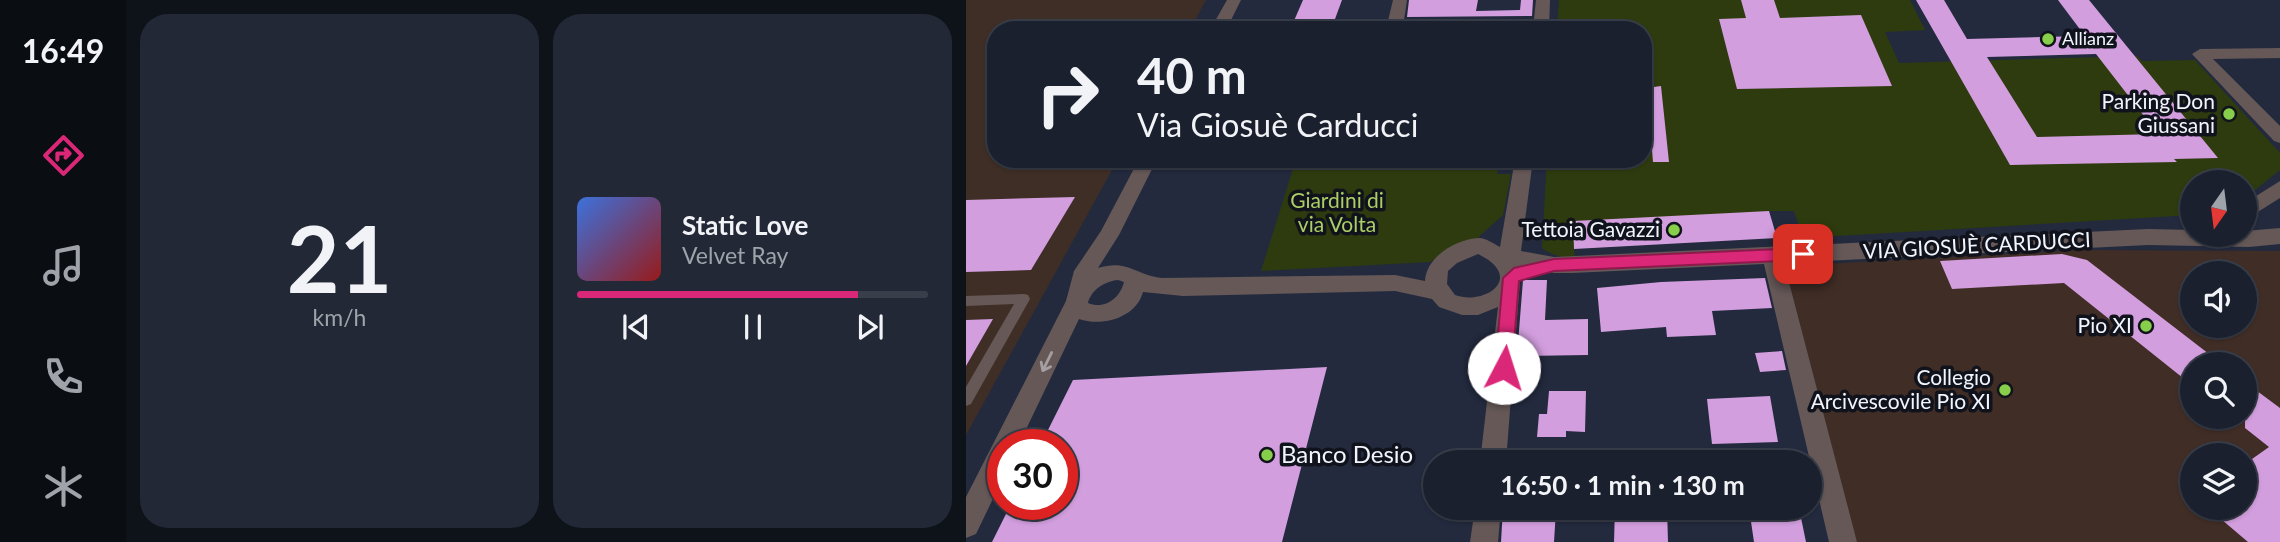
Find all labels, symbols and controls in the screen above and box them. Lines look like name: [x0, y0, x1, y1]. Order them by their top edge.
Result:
place label: Allianz: [2062, 27, 2114, 49]
text: 16:49: [22, 31, 104, 70]
marker: Allianz: [2040, 31, 2056, 47]
text: 40 m: [1137, 46, 1247, 104]
icon: right: [1022, 49, 1113, 140]
place label: Parking Don Giussani: [2101, 88, 2215, 137]
text: Via Giosuè Carducci: [1137, 105, 1418, 144]
marker: Parking Don Giussani: [2221, 106, 2237, 122]
icon: directions: [39, 131, 88, 180]
north arrow: [2180, 170, 2258, 247]
map controls: [2180, 170, 2257, 520]
park label: Giardini di via Volta: [1290, 187, 1384, 236]
text: 21: [287, 203, 392, 312]
text: Static Love: [682, 209, 809, 241]
place label: Tettoia Gavazzi: [1522, 216, 1660, 241]
marker: Tettoia Gavazzi: [1666, 222, 1682, 238]
pin: [1773, 224, 1833, 284]
street label: VIA GIOSUÈ CARDUCCI: [1863, 226, 2091, 263]
icon: arrive: [1784, 235, 1822, 273]
icon: music: [39, 241, 88, 290]
text: Velvet Ray: [682, 241, 788, 269]
button: sound: [2180, 261, 2257, 338]
text: km/h: [313, 303, 366, 331]
icon: previous: [617, 308, 655, 346]
icon: pause: [734, 308, 772, 346]
icon: next: [851, 308, 889, 346]
place label: Pio XI: [2078, 312, 2132, 337]
marker: Pio XI: [2138, 318, 2154, 334]
position arrow: [1467, 331, 1541, 405]
one-way arrow: [1039, 351, 1053, 372]
icon: phone: [39, 352, 88, 401]
button: search: [2180, 352, 2257, 429]
place label: Collegio Arcivescovile Pio XI: [1811, 364, 1991, 413]
marker: Collegio Arcivescovile Pio XI: [1997, 382, 2013, 398]
speed limit sign: 30: [987, 429, 1078, 520]
place label: Banco Desio: [1281, 439, 1413, 468]
button: layers: [2180, 443, 2257, 520]
marker: Banco Desio: [1259, 447, 1275, 463]
icon: climate: [39, 462, 88, 511]
text: 16:50 · 1 min · 130 m: [1500, 469, 1745, 501]

